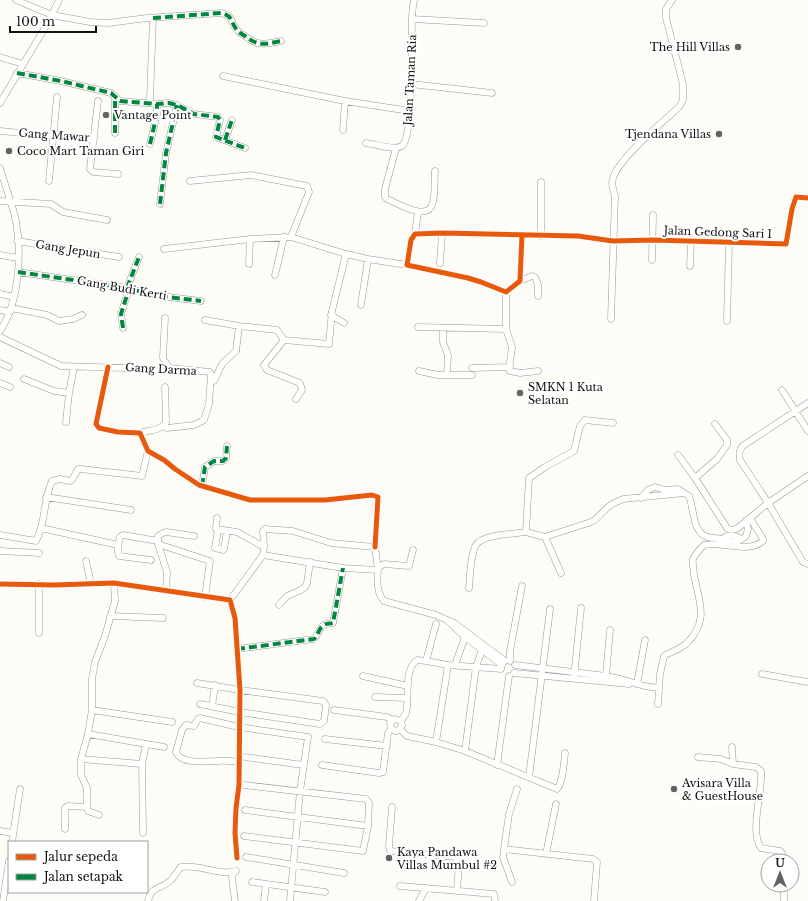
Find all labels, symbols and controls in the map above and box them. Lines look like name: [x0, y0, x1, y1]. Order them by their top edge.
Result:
scale bar: [10, 8, 96, 34]
text: 100 m: [16, 14, 55, 29]
street label: Jalan Taman Ria: [401, 33, 419, 128]
place label: The Hill Villas: [650, 40, 730, 54]
marker: The Hill Villas: [733, 42, 743, 52]
place label: Vantage Point: [113, 108, 192, 122]
marker: Vantage Point: [101, 110, 111, 120]
street label: Gang Mawar: [18, 126, 91, 145]
place label: Tjendana Villas: [625, 127, 711, 141]
marker: Tjendana Villas: [714, 129, 724, 139]
place label: Coco Mart Taman Giri: [17, 144, 145, 158]
marker: Coco Mart Taman Giri: [4, 146, 14, 156]
street label: Jalan Gedong Sari I: [662, 223, 773, 241]
street label: Gang Jepun: [34, 237, 102, 261]
street label: Gang Budi Kerti: [76, 273, 168, 303]
street label: Gang Darma: [125, 360, 198, 378]
place label: SMKN 1 Kuta Selatan: [528, 380, 604, 407]
marker: SMKN 1 Kuta Selatan: [515, 388, 525, 398]
place label: Avisara Villa & GuestHouse: [681, 776, 763, 803]
marker: Avisara Villa & GuestHouse: [669, 784, 679, 794]
legend: [8, 841, 148, 893]
place label: Kaya Pandawa Villas Mumbul #2: [396, 845, 497, 872]
text: Jalur sepeda: [42, 849, 118, 864]
marker: Kaya Pandawa Villas Mumbul #2: [384, 853, 394, 863]
north arrow: [760, 853, 800, 893]
text: U: [775, 856, 785, 870]
text: Jalan setapak: [42, 869, 124, 884]

